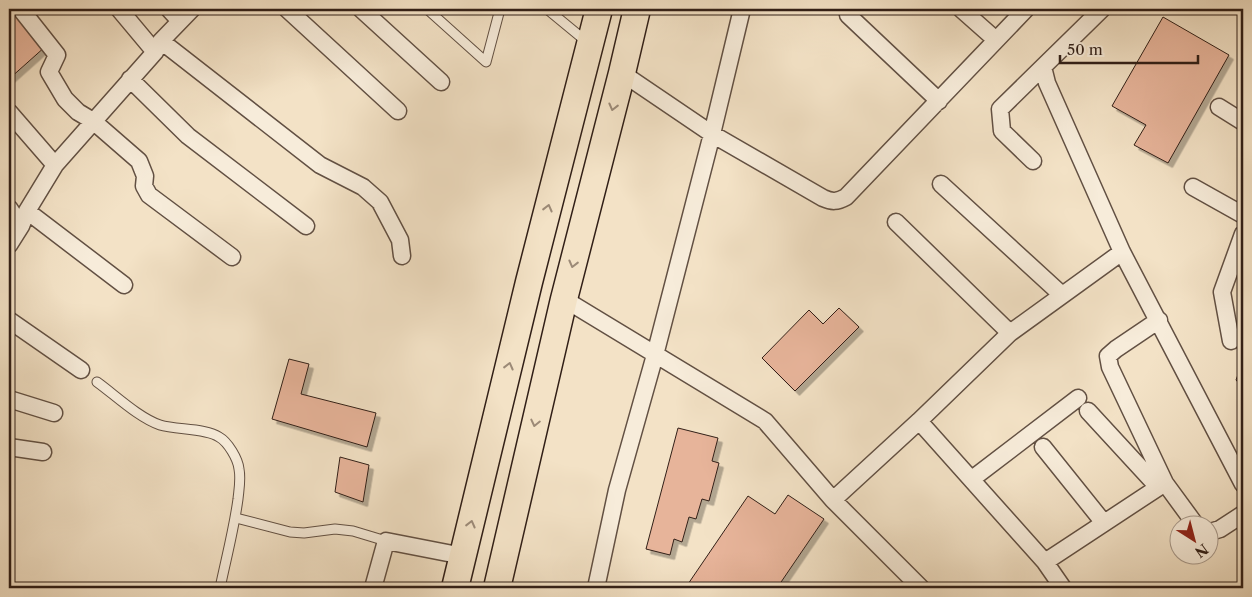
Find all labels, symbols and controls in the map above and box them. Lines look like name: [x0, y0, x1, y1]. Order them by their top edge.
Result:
scale bar: [1060, 32, 1197, 64]
text: 50 m: [1067, 40, 1103, 59]
one-way arrow: [609, 103, 619, 111]
one-way arrow: [542, 204, 553, 213]
one-way arrow: [568, 260, 579, 269]
one-way arrow: [503, 361, 514, 370]
one-way arrow: [530, 418, 541, 427]
north arrow: [1170, 514, 1220, 564]
one-way arrow: [465, 520, 475, 528]
text: N: [1191, 540, 1212, 561]

